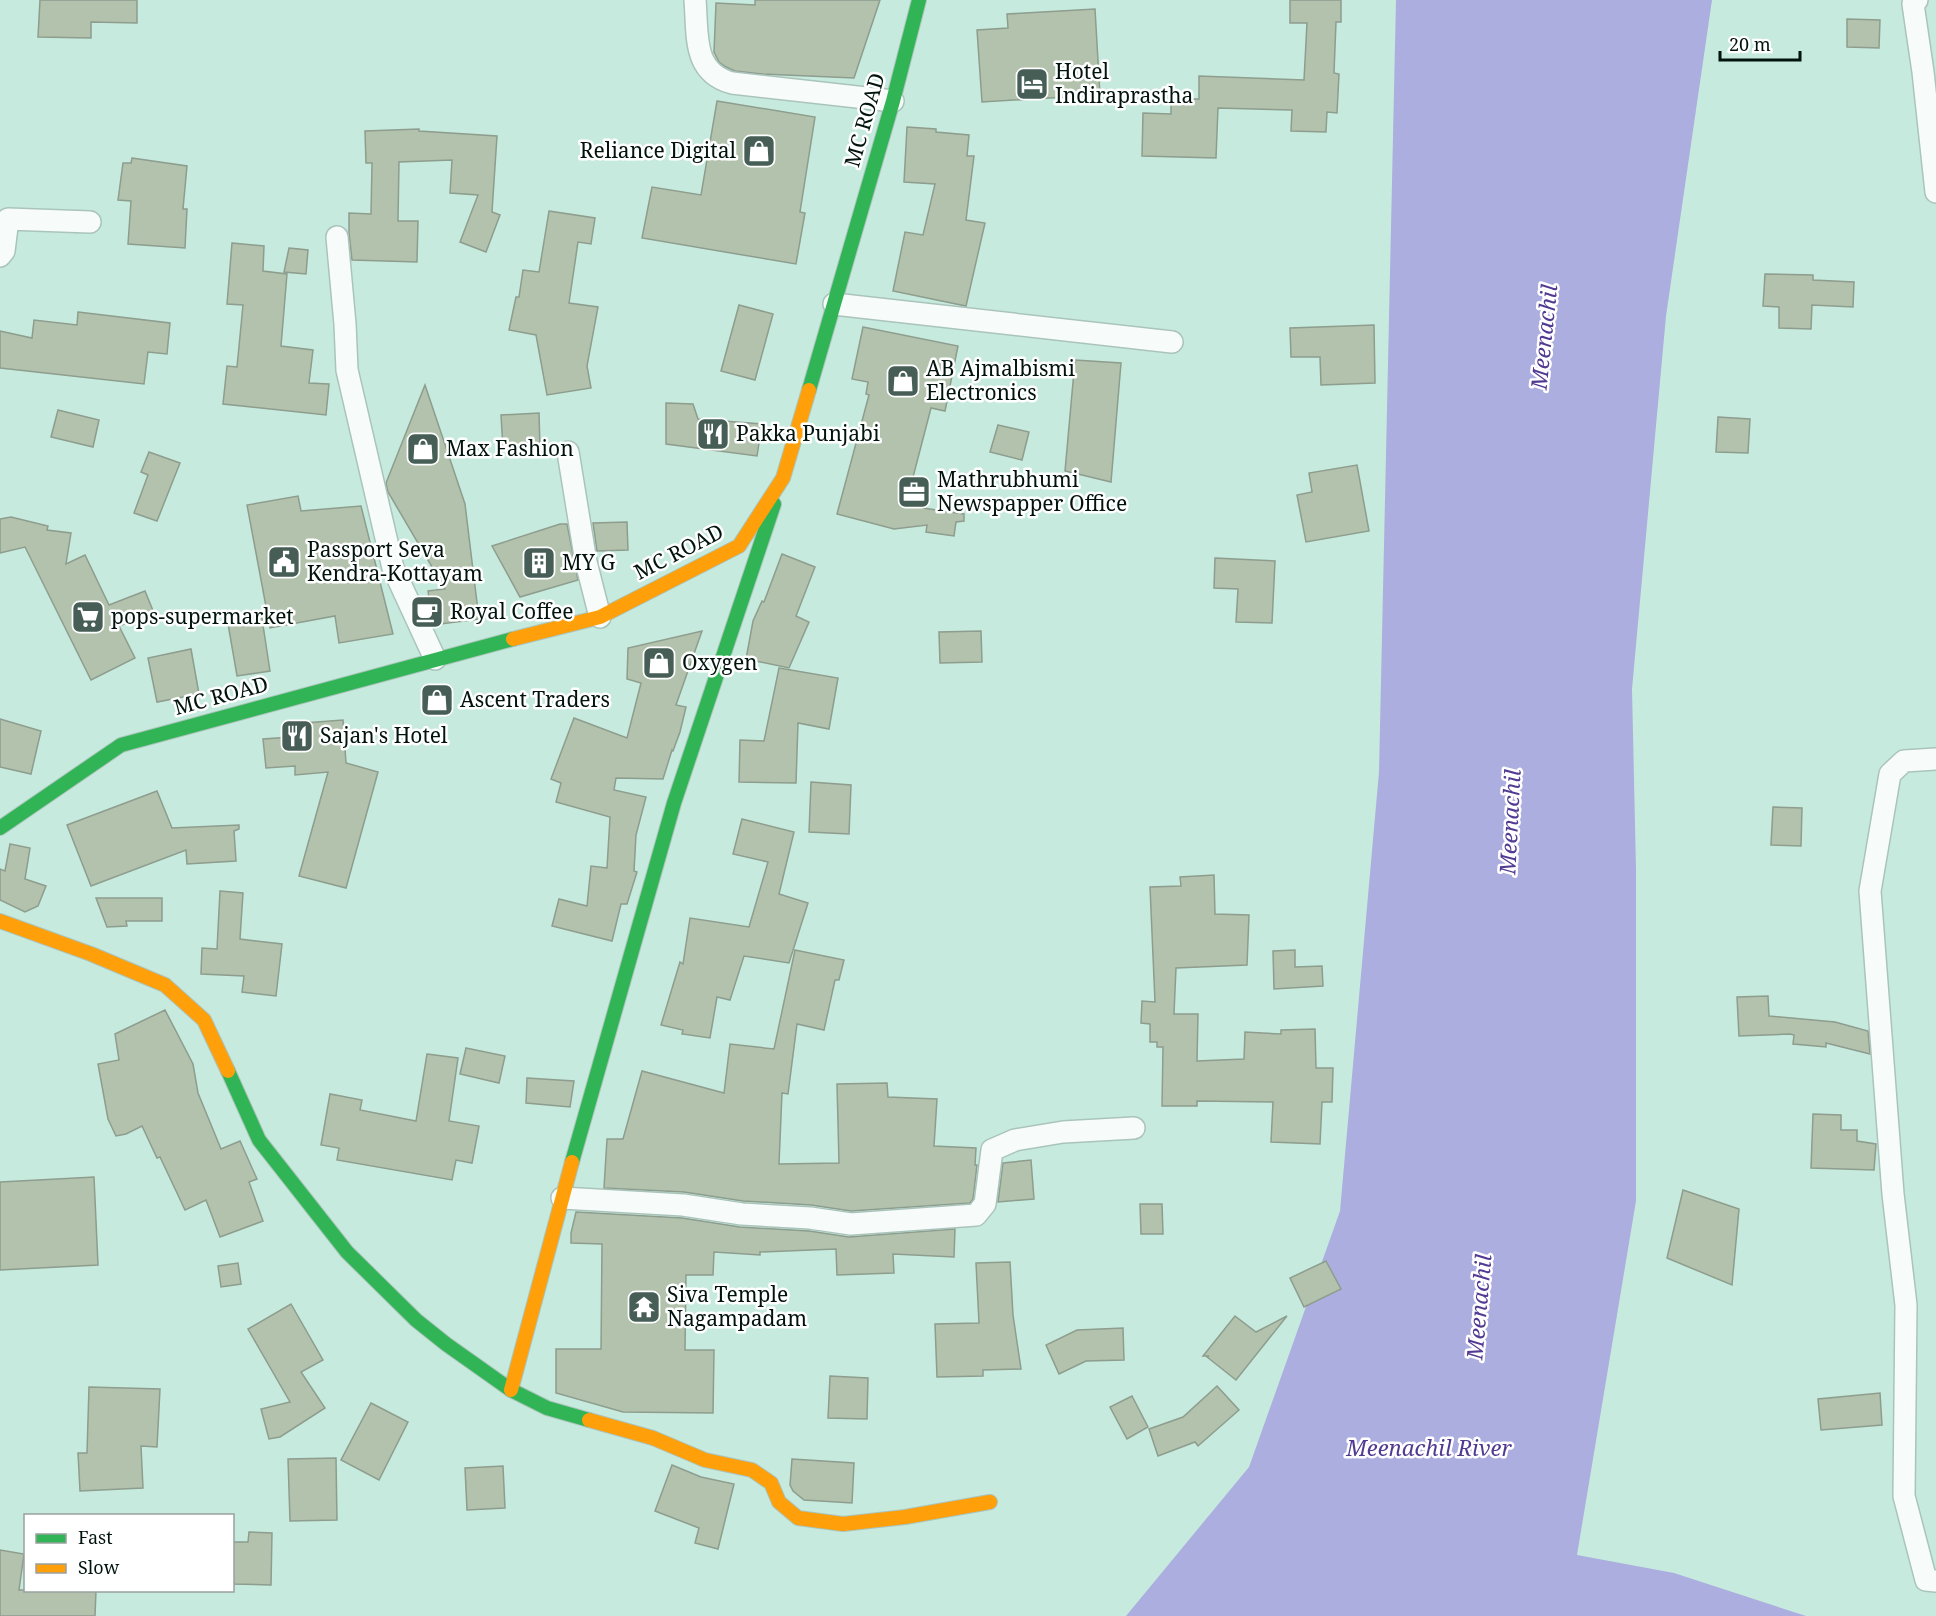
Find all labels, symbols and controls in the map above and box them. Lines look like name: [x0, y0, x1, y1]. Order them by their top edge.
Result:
scale bar: [1720, 24, 1800, 62]
text: 20 m: [1729, 32, 1771, 56]
place label: Hotel Indiraprastha: [1055, 57, 1193, 109]
hotel icon: Hotel Indiraprastha: [1014, 66, 1050, 102]
street label: MC ROAD: [837, 69, 891, 170]
shop icon: Reliance Digital: [741, 133, 777, 169]
place label: Reliance Digital: [580, 136, 736, 164]
water label: Meenachil: [1522, 283, 1563, 392]
place label: AB Ajmalbismi Electronics: [926, 354, 1075, 406]
shop icon: AB Ajmalbismi Electronics: [885, 363, 921, 399]
restaurant icon: Pakka Punjabi: [695, 416, 731, 452]
place label: Pakka Punjabi: [736, 419, 880, 447]
shop icon: Max Fashion: [405, 431, 441, 467]
place label: Max Fashion: [446, 434, 574, 462]
place label: Mathrubhumi Newspapper Office: [937, 465, 1127, 517]
office icon: Mathrubhumi Newspapper Office: [896, 474, 932, 510]
street label: MC ROAD: [629, 517, 728, 586]
place label: Passport Seva Kendra-Kottayam: [307, 535, 483, 587]
public building icon: Passport Seva Kendra-Kottayam: [266, 544, 302, 580]
building icon: MY G: [521, 545, 557, 581]
place label: MY G: [562, 548, 615, 576]
cafe icon: Royal Coffee: [409, 594, 445, 630]
place label: Royal Coffee: [450, 597, 573, 625]
supermarket icon: pops-supermarket: [70, 599, 106, 635]
place label: pops-supermarket: [111, 602, 294, 630]
shop icon: Oxygen: [641, 645, 677, 681]
place label: Oxygen: [682, 648, 758, 676]
street label: MC ROAD: [170, 669, 271, 721]
shop icon: Ascent Traders: [419, 682, 455, 718]
place label: Ascent Traders: [460, 685, 610, 713]
restaurant icon: Sajan's Hotel: [279, 718, 315, 754]
place label: Sajan's Hotel: [320, 721, 448, 749]
water label: Meenachil: [1491, 768, 1527, 876]
water label: Meenachil: [1458, 1253, 1498, 1362]
place label: Siva Temple Nagampadam: [667, 1280, 807, 1332]
temple icon: Siva Temple Nagampadam: [626, 1289, 662, 1325]
water label: Meenachil River: [1345, 1432, 1512, 1462]
legend: [24, 1514, 234, 1592]
text: Fast: [78, 1525, 113, 1549]
text: Slow: [78, 1555, 120, 1579]

